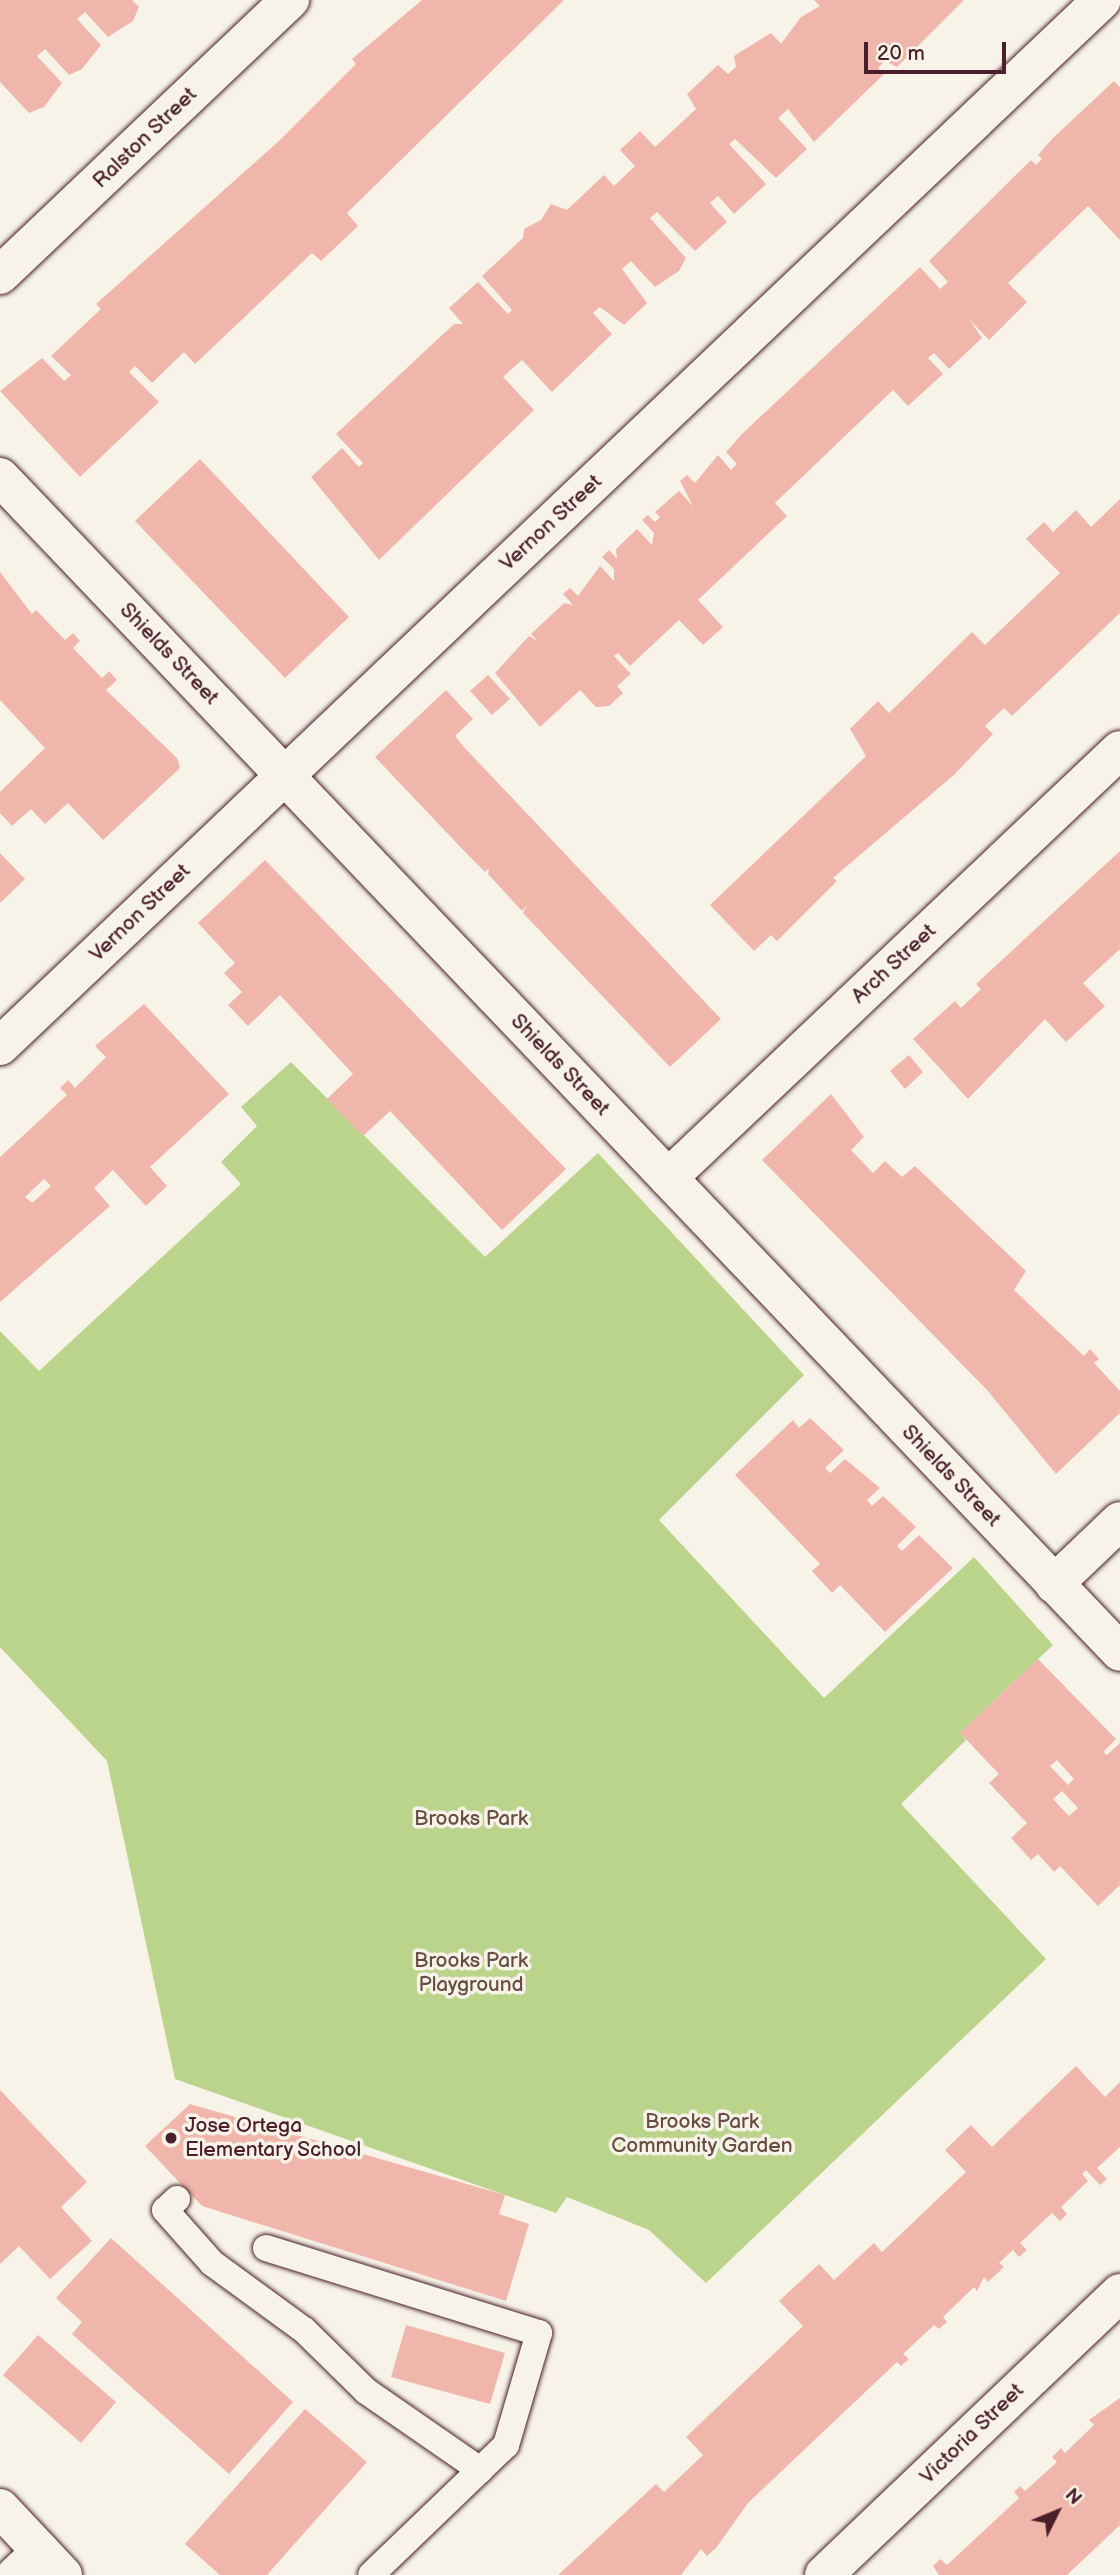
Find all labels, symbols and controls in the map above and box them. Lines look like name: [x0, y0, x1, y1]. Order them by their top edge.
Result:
scale bar: [868, 28, 1010, 72]
text: 20 m: [877, 41, 925, 66]
street label: Ralston Street: [88, 82, 202, 194]
street label: Vernon Street: [495, 469, 607, 577]
street label: Shields Street: [114, 598, 224, 710]
street label: Vernon Street: [84, 859, 196, 967]
street label: Arch Street: [847, 919, 941, 1009]
street label: Shields Street: [505, 1009, 615, 1121]
street label: Shields Street: [896, 1420, 1006, 1532]
park label: Brooks Park: [414, 1806, 528, 1832]
park label: Brooks Park Playground: [414, 1948, 528, 1998]
park label: Brooks Park Community Garden: [611, 2109, 793, 2159]
place label: Jose Ortega Elementary School: [185, 2113, 363, 2163]
marker: Jose Ortega Elementary School: [163, 2130, 179, 2146]
street label: Victoria Street: [915, 2378, 1029, 2490]
north arrow: [1022, 2477, 1092, 2547]
text: N: [1059, 2484, 1086, 2510]

